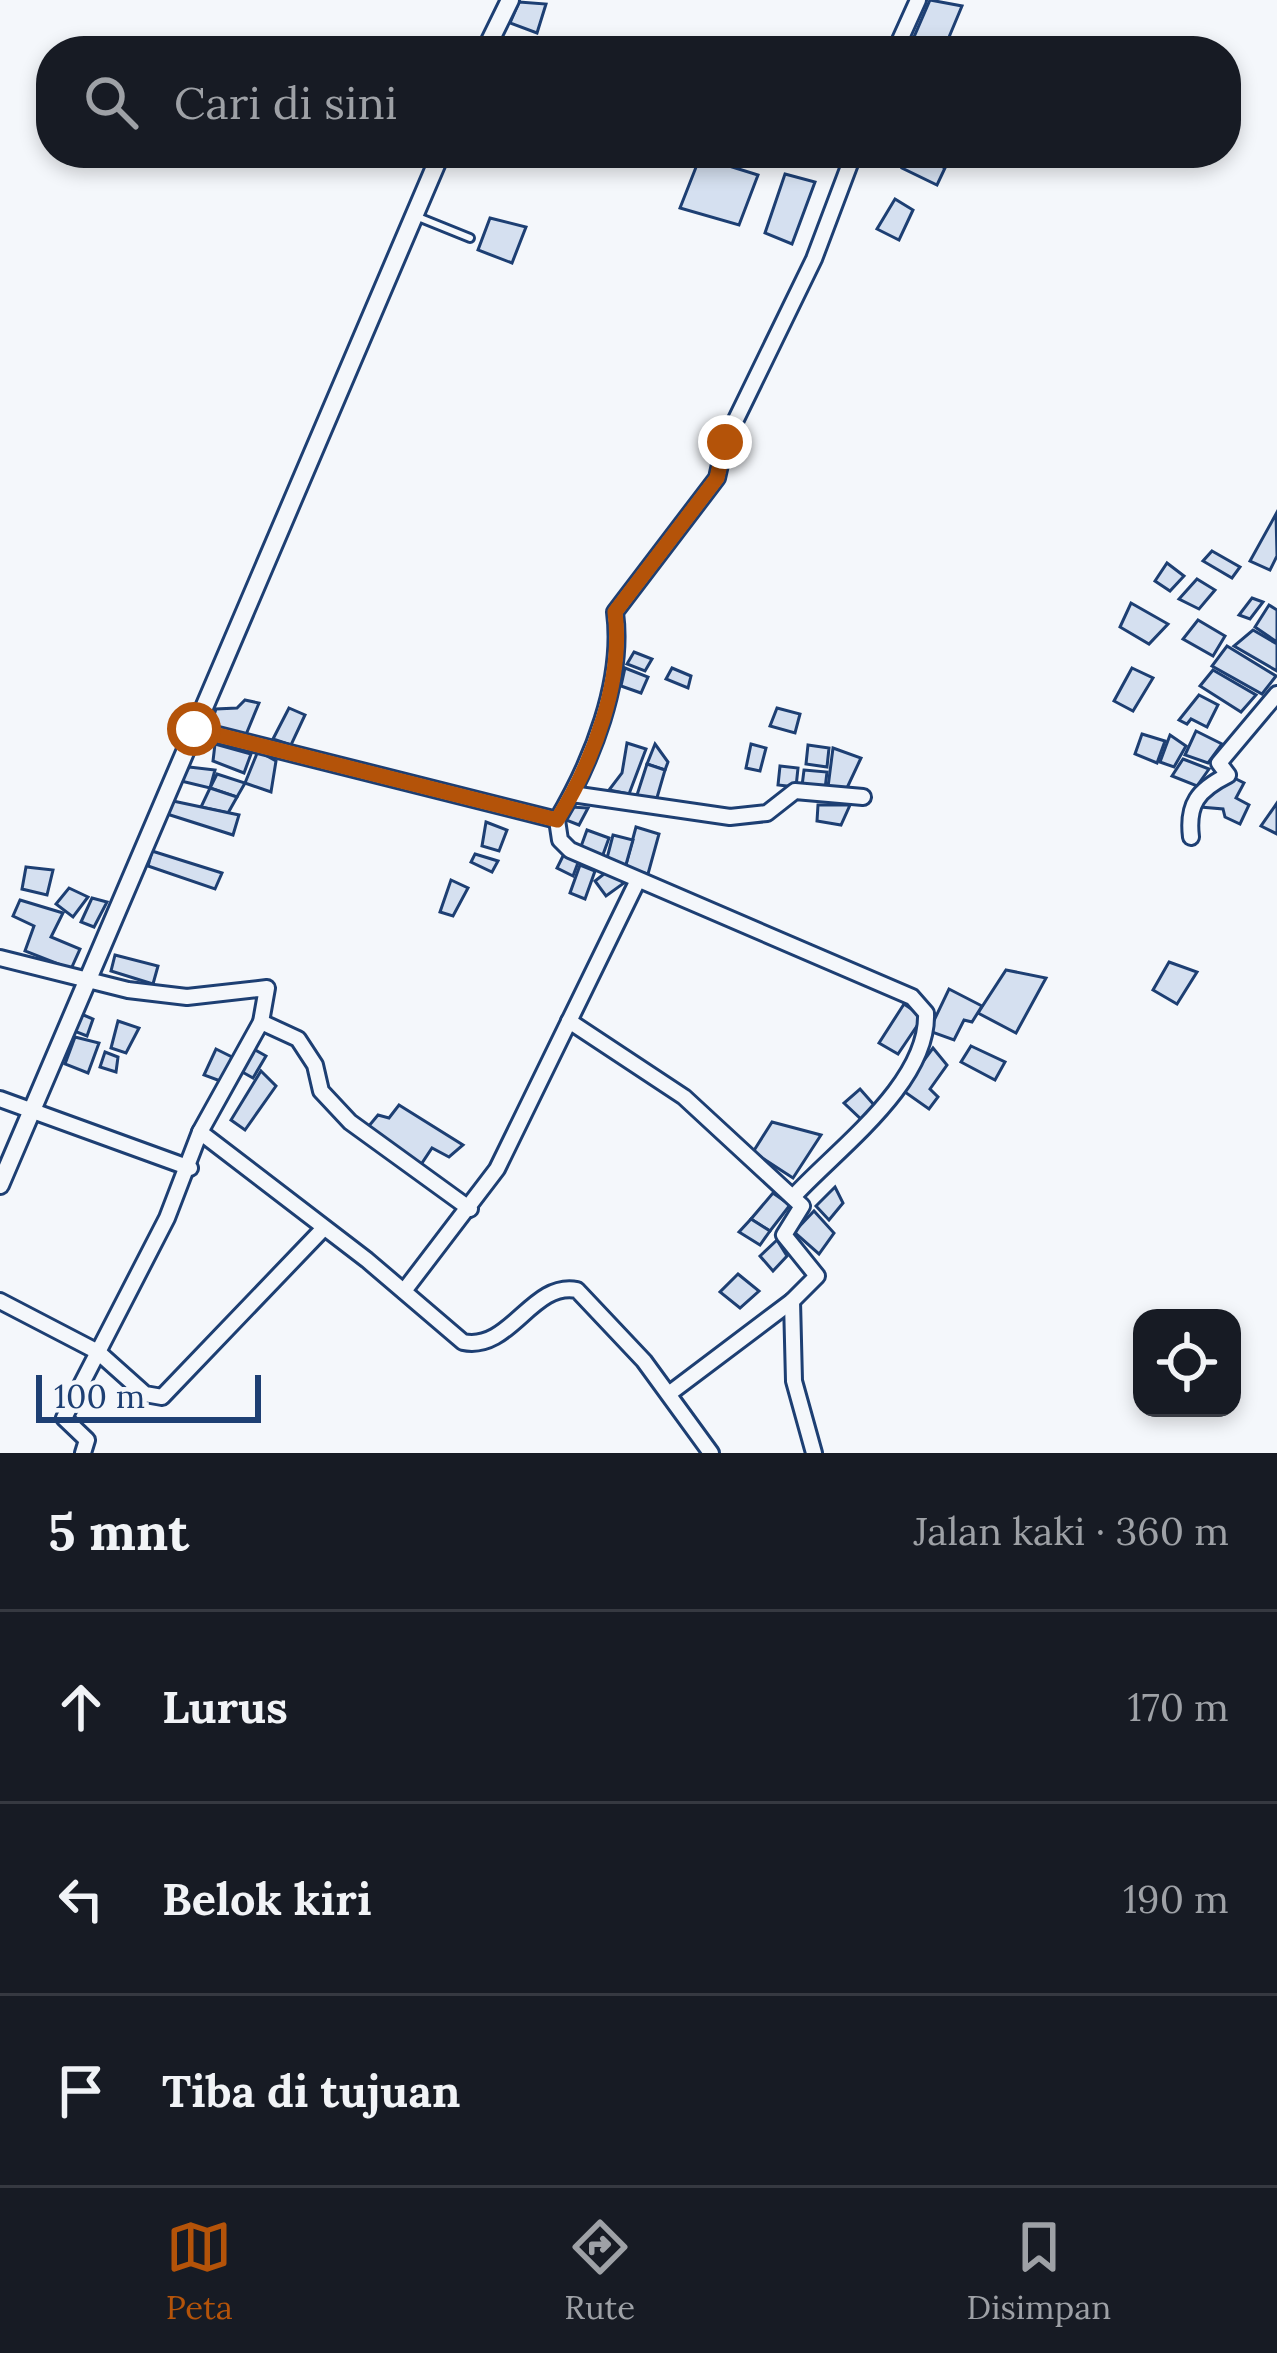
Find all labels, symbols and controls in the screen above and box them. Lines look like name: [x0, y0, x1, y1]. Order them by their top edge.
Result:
search box: [36, 36, 1241, 168]
icon: search: [78, 69, 144, 135]
text: Cari di sini: [174, 74, 397, 131]
route end: [698, 415, 752, 469]
route start: [167, 702, 221, 756]
map controls: [1133, 1309, 1241, 1417]
button: locate: [1133, 1309, 1241, 1417]
scale bar: [36, 1369, 261, 1422]
text: 100 m: [54, 1375, 145, 1417]
text: 5 mnt: [48, 1499, 189, 1564]
text: Jalan kaki · 360 m: [913, 1506, 1229, 1556]
icon: ahead: [48, 1674, 114, 1740]
text: Lurus: [162, 1678, 288, 1735]
text: 170 m: [1127, 1682, 1229, 1732]
icon: left: [48, 1866, 114, 1932]
text: Belok kiri: [162, 1870, 372, 1927]
text: 190 m: [1123, 1874, 1229, 1924]
icon: arrive: [48, 2058, 114, 2124]
text: Tiba di tujuan: [162, 2062, 460, 2119]
tab: Peta: [166, 2214, 233, 2328]
tab: Rute: [564, 2214, 635, 2328]
tab: Disimpan: [967, 2214, 1111, 2328]

